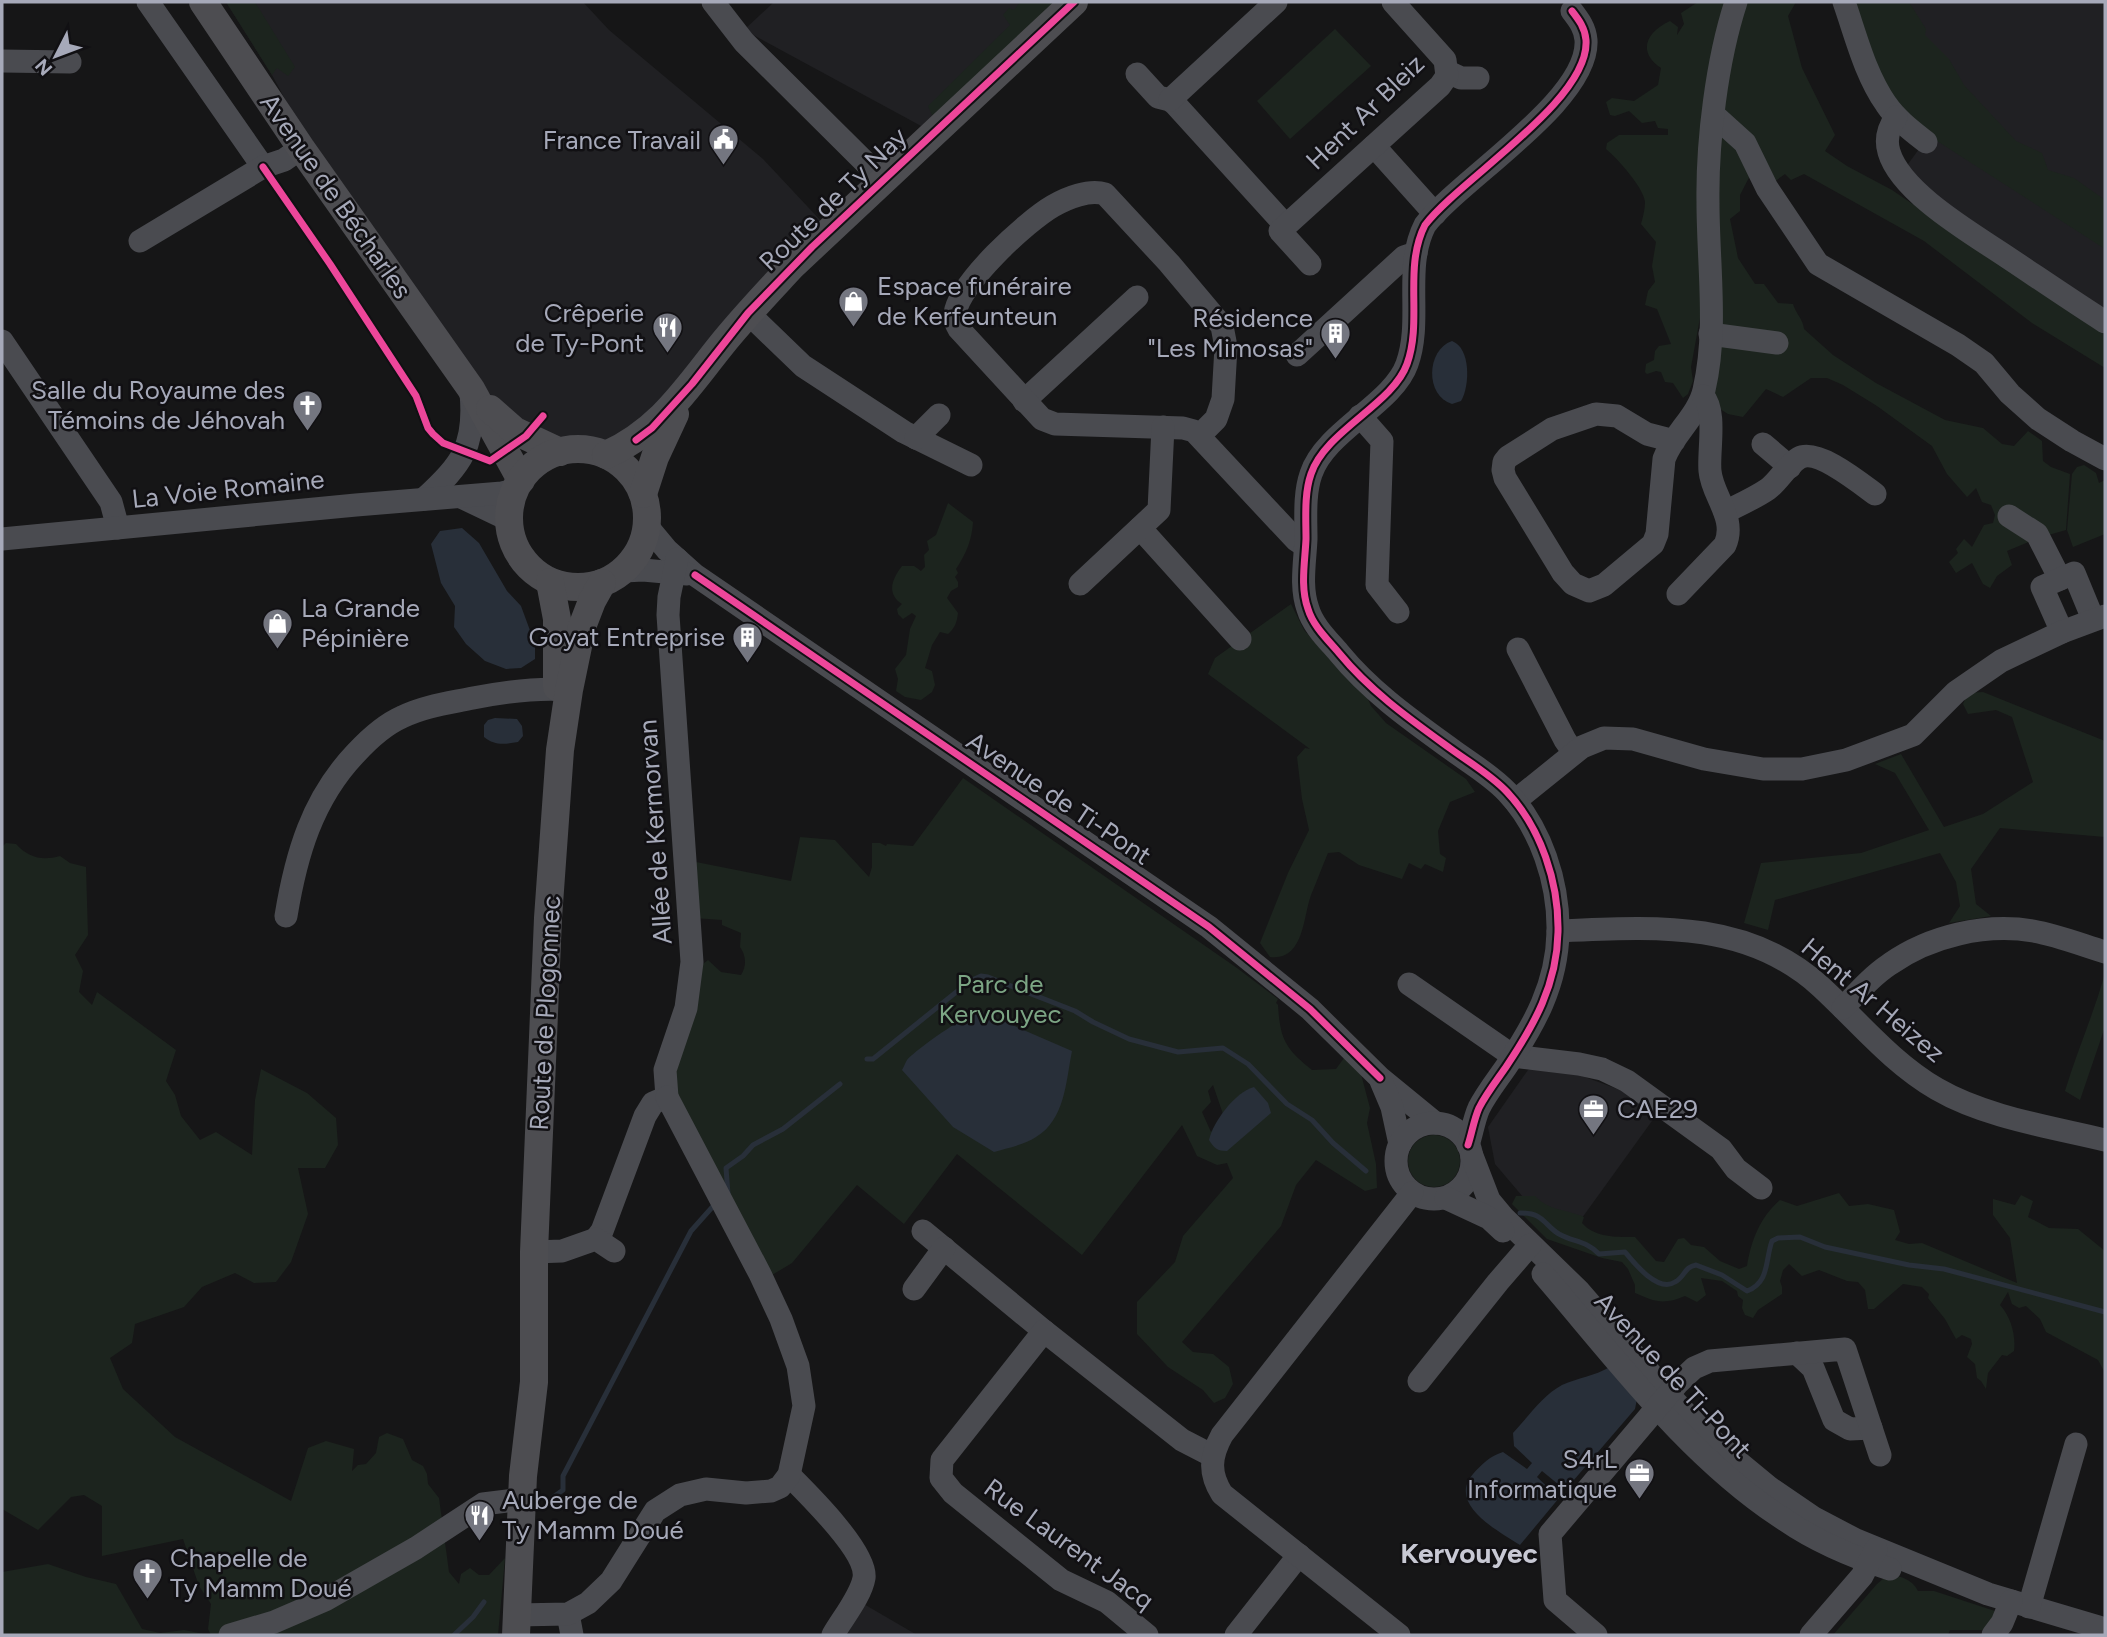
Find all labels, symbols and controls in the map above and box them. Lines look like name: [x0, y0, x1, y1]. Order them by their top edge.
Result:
north arrow: [21, 21, 91, 91]
street label: Hent Ar Bleiz: [1299, 48, 1431, 176]
text: N: [30, 54, 57, 80]
street label: Avenue de Bécharles: [253, 87, 419, 305]
street label: Route de Ty Nay: [752, 120, 914, 278]
public building icon: France Travail: [707, 123, 741, 167]
place label: France Travail: [543, 124, 701, 156]
place label: Espace funéraire de Kerfeunteun: [877, 270, 1072, 332]
shop icon: Espace funéraire de Kerfeunteun: [837, 284, 871, 328]
place label: Crêperie de Ty-Pont: [515, 297, 644, 359]
place label: Résidence "Les Mimosas": [1147, 302, 1313, 364]
restaurant icon: Crêperie de Ty-Pont: [650, 311, 684, 355]
building icon: Résidence "Les Mimosas": [1319, 316, 1353, 360]
place label: Salle du Royaume des Témoins de Jéhovah: [31, 374, 285, 436]
church icon: Salle du Royaume des Témoins de Jéhovah: [291, 388, 325, 432]
street label: La Voie Romaine: [130, 463, 326, 515]
place label: La Grande Pépinière: [301, 592, 420, 654]
shop icon: La Grande Pépinière: [261, 606, 295, 650]
building icon: Goyat Entreprise: [731, 620, 765, 664]
place label: Goyat Entreprise: [528, 621, 725, 653]
street label: Allée de Kermorvan: [631, 718, 679, 946]
street label: Avenue de Ti-Pont: [961, 724, 1157, 872]
street label: Route de Plogonnec: [523, 895, 567, 1131]
street label: Hent Ar Heizez: [1795, 931, 1951, 1069]
park label: Parc de Kervouyec: [938, 968, 1062, 1030]
office icon: CAE29: [1577, 1092, 1611, 1136]
place label: CAE29: [1617, 1093, 1698, 1125]
street label: Avenue de Ti-Pont: [1588, 1285, 1758, 1465]
place label: S4rL Informatique: [1467, 1443, 1617, 1505]
office icon: S4rL Informatique: [1623, 1457, 1657, 1501]
street label: Rue Laurent Jacq: [978, 1472, 1160, 1616]
place label: Auberge de Ty Mamm Doué: [502, 1484, 684, 1546]
restaurant icon: Auberge de Ty Mamm Doué: [462, 1498, 496, 1542]
district label: Kervouyec: [1400, 1536, 1538, 1570]
place label: Chapelle de Ty Mamm Doué: [170, 1542, 352, 1604]
church icon: Chapelle de Ty Mamm Doué: [130, 1556, 164, 1600]

